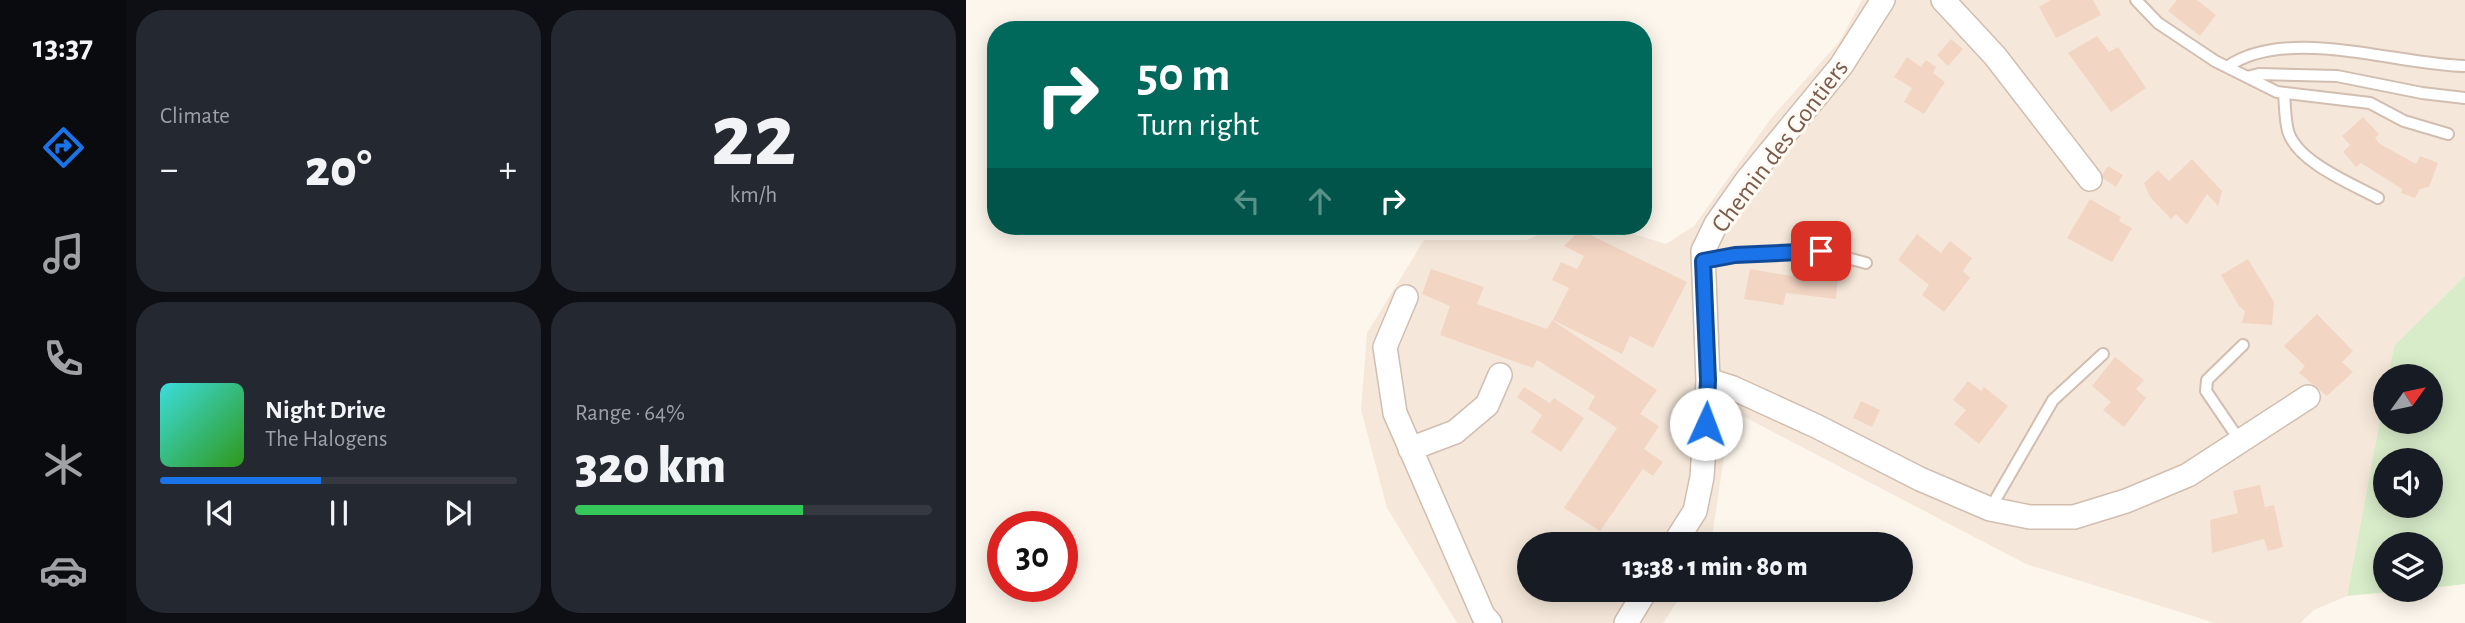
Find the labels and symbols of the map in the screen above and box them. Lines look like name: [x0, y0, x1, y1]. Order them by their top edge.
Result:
street label: Chemin des Gontiers: [1707, 55, 1853, 237]
pin: [1791, 221, 1851, 281]
north arrow: [2373, 364, 2443, 434]
position arrow: [1669, 387, 1743, 461]
speed limit sign: 30: [987, 511, 1078, 602]

